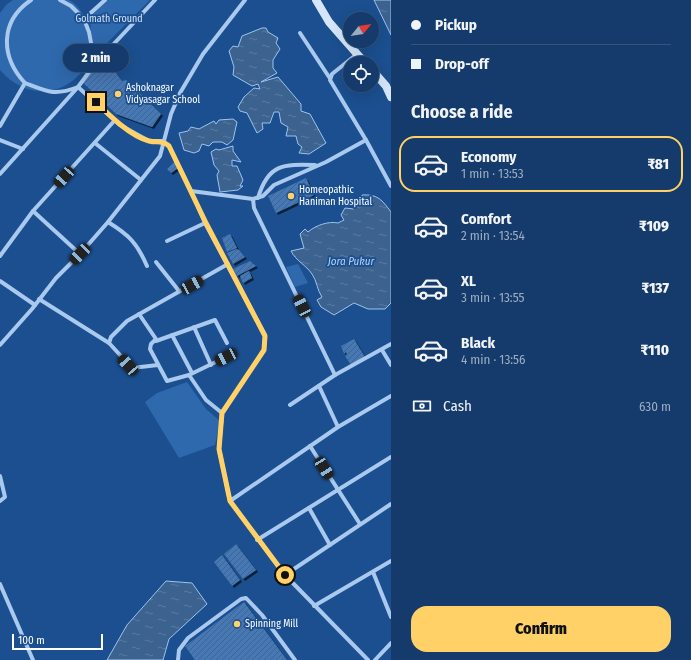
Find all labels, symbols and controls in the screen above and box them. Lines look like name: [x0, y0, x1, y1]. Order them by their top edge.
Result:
north arrow: [343, 12, 379, 48]
map controls: [343, 12, 379, 92]
park label: Golmath Ground: [75, 13, 143, 25]
text: Pickup: [435, 16, 477, 34]
callout: 2 min: [63, 44, 129, 72]
text: 2 min: [82, 50, 110, 65]
text: Drop-off: [435, 55, 489, 73]
button: locate: [343, 56, 379, 92]
place label: Ashoknagar Vidyasagar School: [126, 82, 200, 106]
marker: Ashoknagar Vidyasagar School: [113, 89, 123, 99]
route end: [87, 93, 105, 111]
text: Choose a ride: [411, 101, 513, 123]
icon: car: [413, 146, 449, 182]
text: Economy: [461, 148, 516, 166]
text: ₹81: [648, 155, 669, 173]
car: [52, 164, 76, 190]
text: 1 min · 13:53: [461, 166, 524, 181]
place label: Homeopathic Haniman Hospital: [299, 184, 372, 208]
marker: Homeopathic Haniman Hospital: [286, 191, 296, 201]
icon: car: [413, 208, 449, 244]
text: Comfort: [461, 210, 512, 228]
text: ₹109: [639, 217, 669, 235]
text: 2 min · 13:54: [461, 228, 525, 243]
car: [67, 241, 93, 267]
water label: Jora Pukur: [327, 255, 375, 268]
icon: car: [413, 270, 449, 306]
text: XL: [461, 272, 476, 290]
car: [179, 274, 205, 296]
text: ₹137: [641, 279, 669, 297]
text: 3 min · 13:55: [461, 290, 525, 305]
car: [291, 293, 313, 319]
icon: car: [413, 332, 449, 368]
text: Black: [461, 334, 495, 352]
text: ₹110: [641, 341, 669, 359]
car: [213, 346, 239, 368]
car: [116, 352, 140, 378]
text: 4 min · 13:56: [461, 352, 526, 367]
icon: cash: [411, 395, 433, 417]
text: Cash: [443, 397, 472, 415]
text: 630 m: [639, 399, 671, 414]
car: [313, 455, 335, 481]
route start: [276, 566, 294, 584]
button: Confirm: [411, 606, 671, 652]
place label: Spinning Mill: [245, 618, 298, 630]
marker: Spinning Mill: [232, 619, 242, 629]
scale bar: [12, 632, 103, 651]
text: 100 m: [18, 634, 45, 647]

